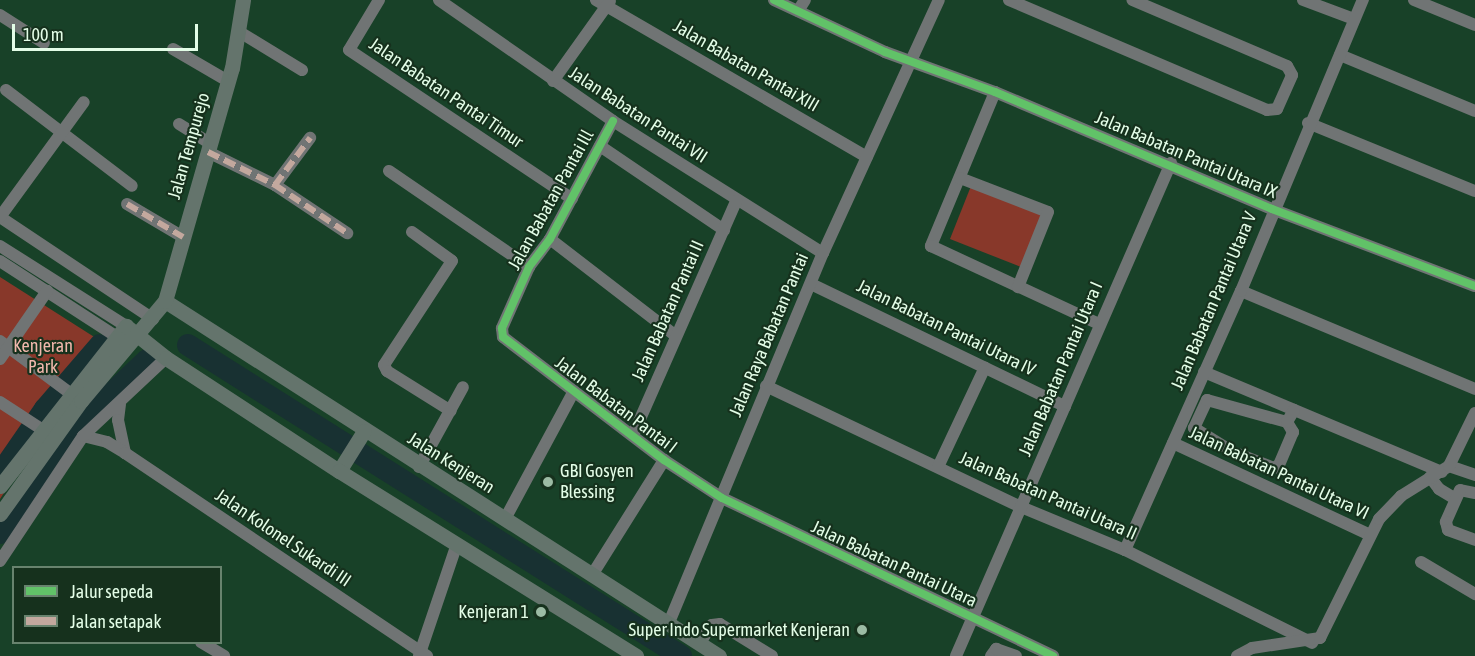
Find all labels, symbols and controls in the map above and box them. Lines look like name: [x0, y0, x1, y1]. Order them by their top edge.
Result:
scale bar: [15, 12, 201, 50]
street label: Jalan Babatan Pantai XIII: [669, 15, 823, 117]
text: 100 m: [23, 24, 64, 45]
street label: Jalan Babatan Pantai Timur: [365, 33, 527, 153]
street label: Jalan Babatan Pantai VII: [565, 62, 711, 168]
street label: Jalan Tempurejo: [163, 90, 215, 202]
street label: Jalan Babatan Pantai Utara IX: [1092, 107, 1280, 203]
street label: Jalan Babatan Pantai Ill: [504, 126, 598, 274]
street label: Jalan Babatan Pantai Utara V: [1167, 209, 1261, 393]
street label: Jalan Babatan Pantai II: [627, 237, 709, 385]
street label: Jalan Raya Babatan Pantai: [725, 250, 813, 420]
street label: Jalan Babatan Pantai Utara IV: [853, 275, 1039, 381]
street label: Jalan Babatan Pantai Utara I: [1014, 279, 1108, 459]
park label: Kenjeran Park: [13, 336, 73, 378]
street label: Jalan Babatan Pantai I: [551, 352, 681, 458]
street label: Jalan Babatan Pantai Utara VI: [1186, 422, 1372, 524]
street label: Jalan Kenjeran: [404, 428, 498, 498]
street label: Jalan Babatan Pantai Utara II: [956, 447, 1140, 545]
place label: GBI Gosyen Blessing: [560, 461, 634, 504]
marker: GBI Gosyen Blessing: [541, 475, 555, 489]
street label: Jalan Kolonel Sukardi III: [211, 484, 355, 592]
street label: Jalan Babatan Pantai Utara: [808, 516, 980, 612]
legend: [12, 566, 222, 644]
text: Jalur sepeda: [70, 581, 153, 602]
place label: Kenjeran 1: [458, 601, 529, 623]
marker: Kenjeran 1: [534, 605, 548, 619]
text: Jalan setapak: [70, 611, 161, 632]
place label: Super Indo Supermarket Kenjeran: [628, 619, 850, 641]
marker: Super Indo Supermarket Kenjeran: [855, 623, 869, 637]

